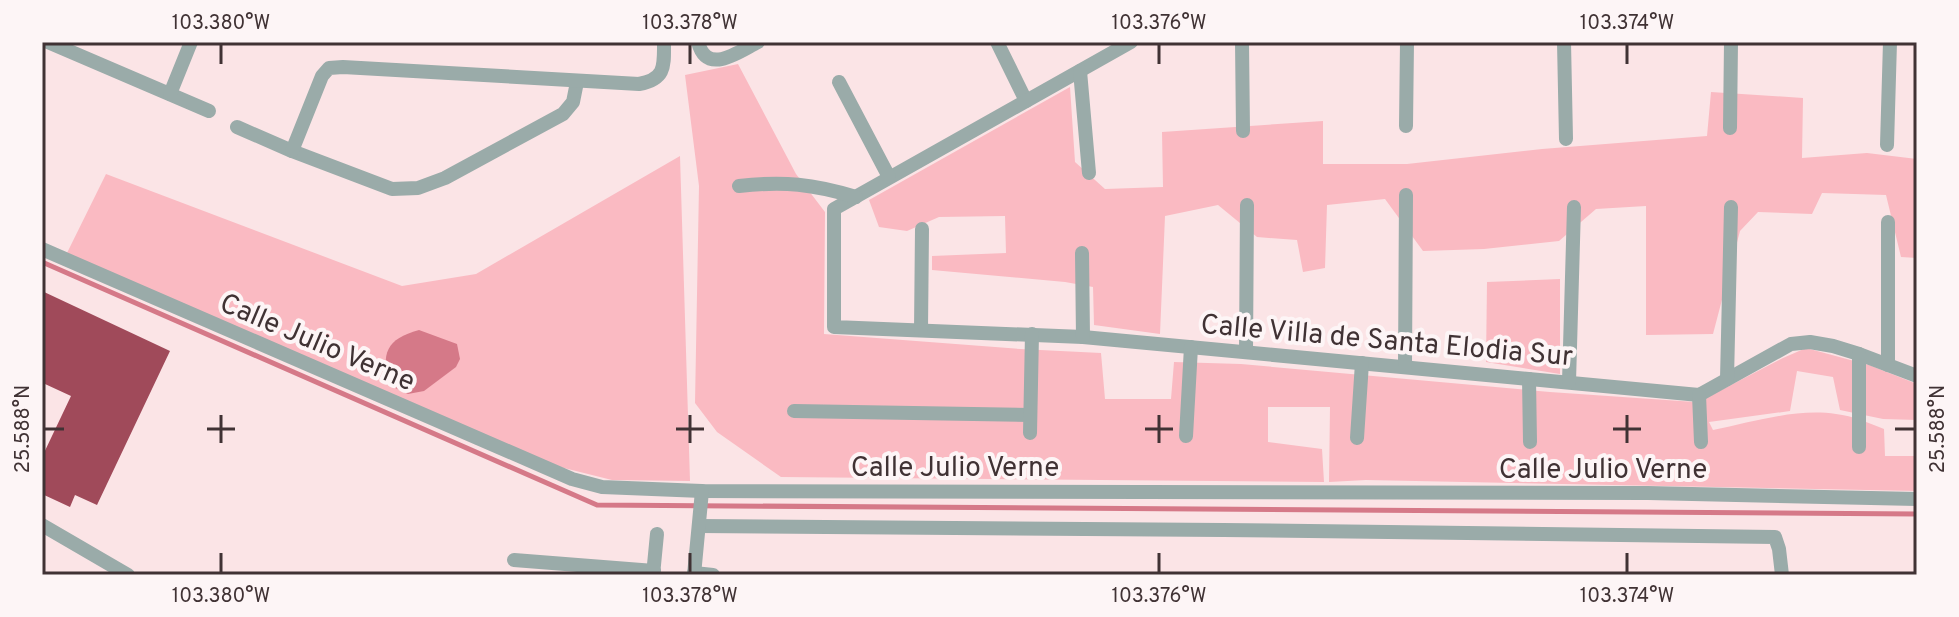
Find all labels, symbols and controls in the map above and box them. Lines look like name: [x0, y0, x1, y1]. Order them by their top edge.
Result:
text: 103.380°W: [172, 11, 270, 37]
text: 103.378°W: [642, 11, 738, 37]
text: 103.376°W: [1112, 11, 1206, 37]
text: 103.374°W: [1580, 11, 1674, 37]
street label: Calle Julio Verne: [214, 286, 420, 401]
street label: Calle Villa de Santa Elodia Sur: [1199, 308, 1574, 376]
text: 25.588°N: [11, 385, 37, 473]
text: 25.588°N: [1926, 385, 1952, 473]
street label: Calle Julio Verne: [851, 451, 1059, 487]
street label: Calle Julio Verne: [1499, 453, 1707, 489]
text: 103.380°W: [172, 584, 270, 610]
text: 103.378°W: [642, 584, 738, 610]
text: 103.376°W: [1112, 584, 1206, 610]
text: 103.374°W: [1580, 584, 1674, 610]

